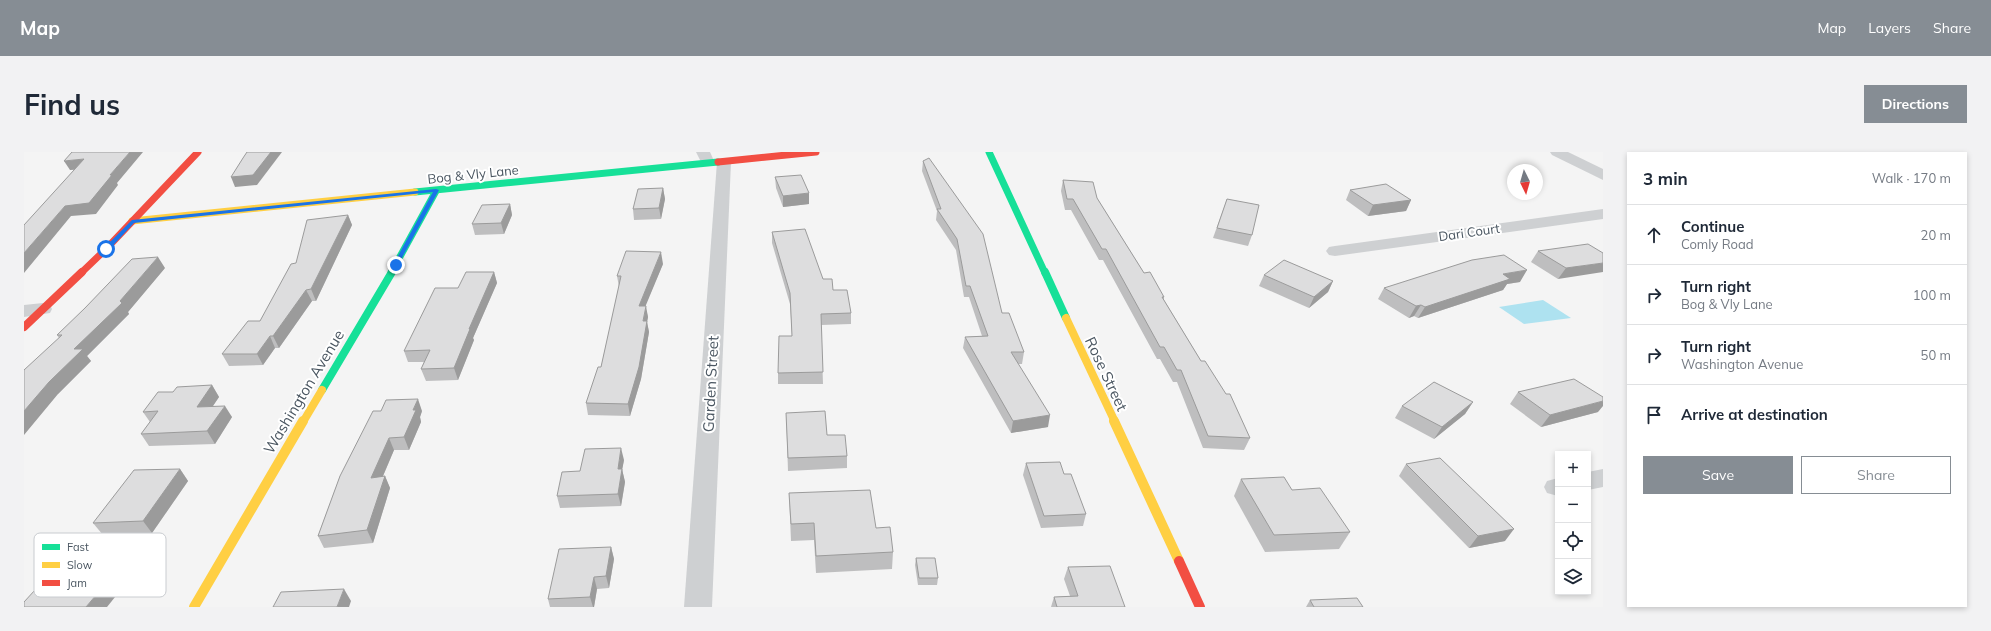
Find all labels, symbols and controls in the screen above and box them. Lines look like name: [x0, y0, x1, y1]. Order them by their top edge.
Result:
text: Map: [20, 16, 60, 40]
text: Map: [1817, 19, 1846, 37]
text: Layers: [1868, 19, 1911, 37]
text: Share: [1933, 19, 1971, 37]
button: Directions: [1864, 85, 1967, 123]
text: Find us: [24, 87, 120, 122]
street label: Bog & Vly Lane: [427, 161, 519, 187]
north arrow: [1507, 164, 1543, 200]
text: 3 min: [1643, 168, 1688, 189]
text: Walk · 170 m: [1872, 170, 1951, 186]
text: Continue: [1681, 217, 1744, 236]
street label: Dari Court: [1437, 220, 1501, 244]
icon: ahead: [1643, 224, 1665, 246]
text: 20 m: [1921, 227, 1951, 243]
text: Comly Road: [1681, 236, 1754, 252]
route start: [97, 240, 115, 258]
route end: [387, 256, 405, 274]
text: Turn right: [1681, 277, 1751, 296]
icon: right: [1643, 284, 1665, 306]
text: 100 m: [1913, 287, 1951, 303]
text: Bog & Vly Lane: [1681, 296, 1773, 312]
street label: Washington Avenue: [259, 326, 348, 457]
street label: Rose Street: [1081, 334, 1132, 414]
street label: Garden Street: [698, 335, 723, 433]
text: Turn right: [1681, 337, 1751, 356]
icon: right: [1643, 344, 1665, 366]
text: 50 m: [1921, 347, 1951, 363]
text: Washington Avenue: [1681, 356, 1803, 372]
icon: arrive: [1643, 404, 1665, 426]
text: Arrive at destination: [1681, 405, 1828, 424]
map controls: [1555, 451, 1591, 595]
button: +: [1555, 451, 1591, 487]
button: Save: [1643, 456, 1793, 494]
button: Share: [1801, 456, 1951, 494]
button: −: [1555, 487, 1591, 523]
button: locate: [1555, 523, 1591, 559]
legend: [34, 533, 166, 597]
text: Fast: [67, 540, 89, 554]
text: Slow: [67, 558, 93, 572]
button: layers: [1555, 559, 1591, 595]
text: Jam: [67, 576, 87, 590]

